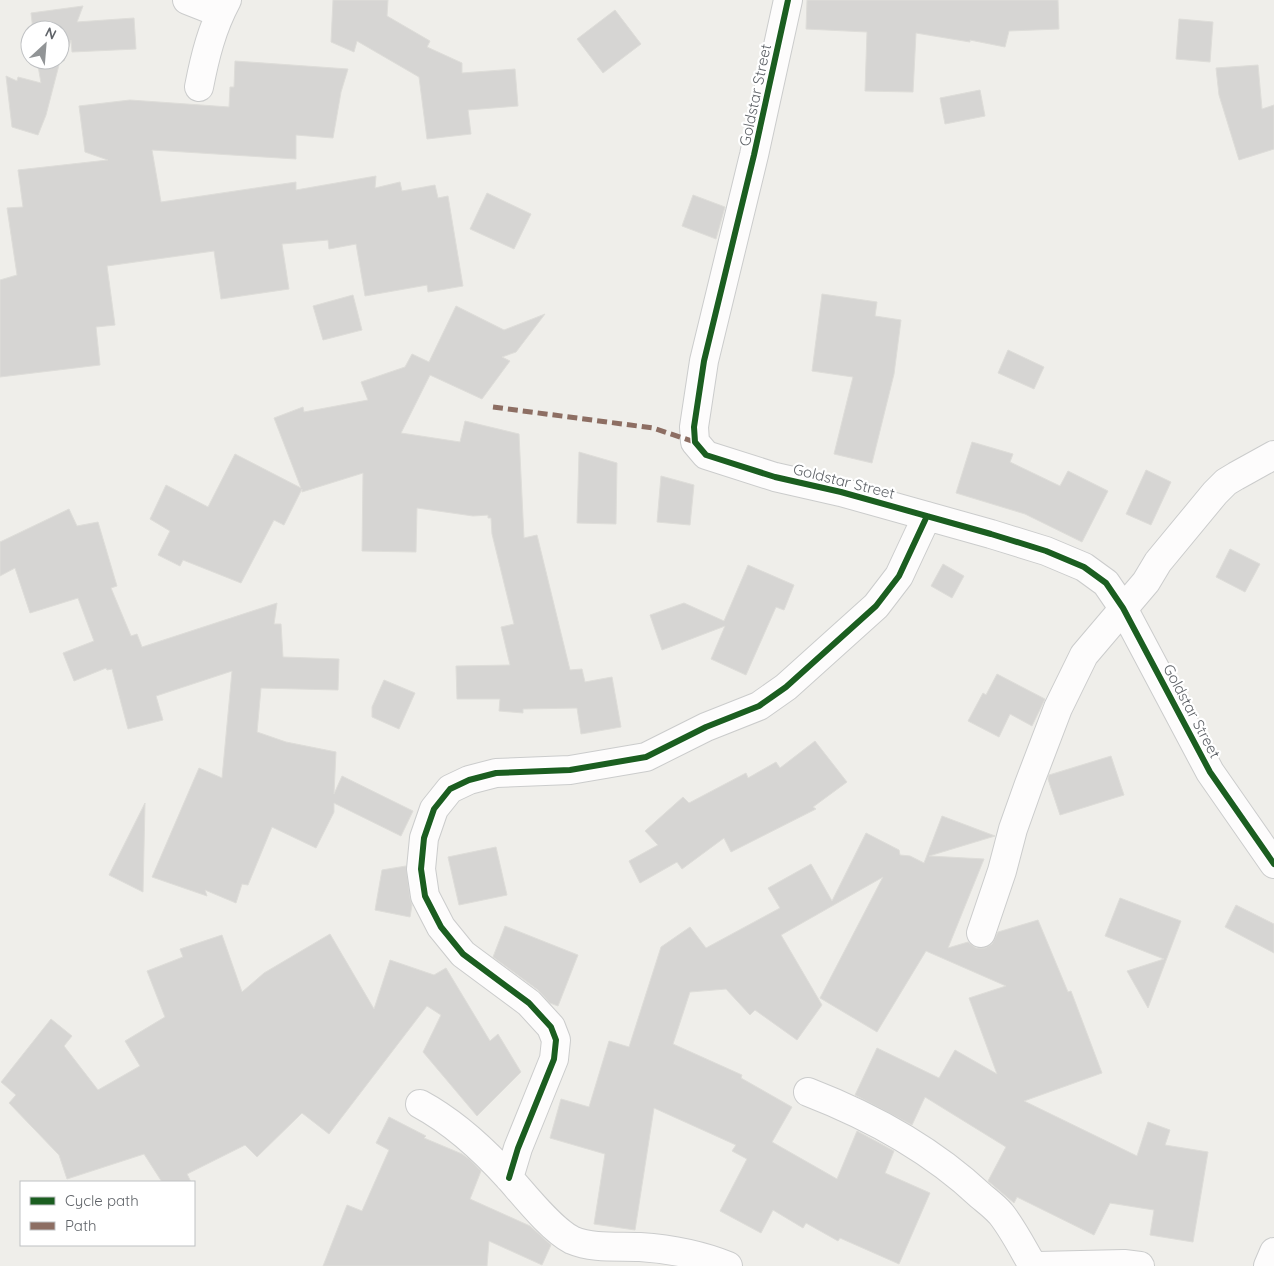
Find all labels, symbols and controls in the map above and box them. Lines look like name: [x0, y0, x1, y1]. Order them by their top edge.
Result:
north arrow: [20, 20, 70, 70]
text: N: [42, 23, 59, 44]
street label: Goldstar Street: [735, 42, 775, 148]
street label: Goldstar Street: [791, 459, 897, 503]
street label: Goldstar Street: [1159, 661, 1225, 761]
legend: [20, 1181, 195, 1246]
text: Cycle path: [65, 1191, 139, 1210]
text: Path: [65, 1216, 97, 1235]

